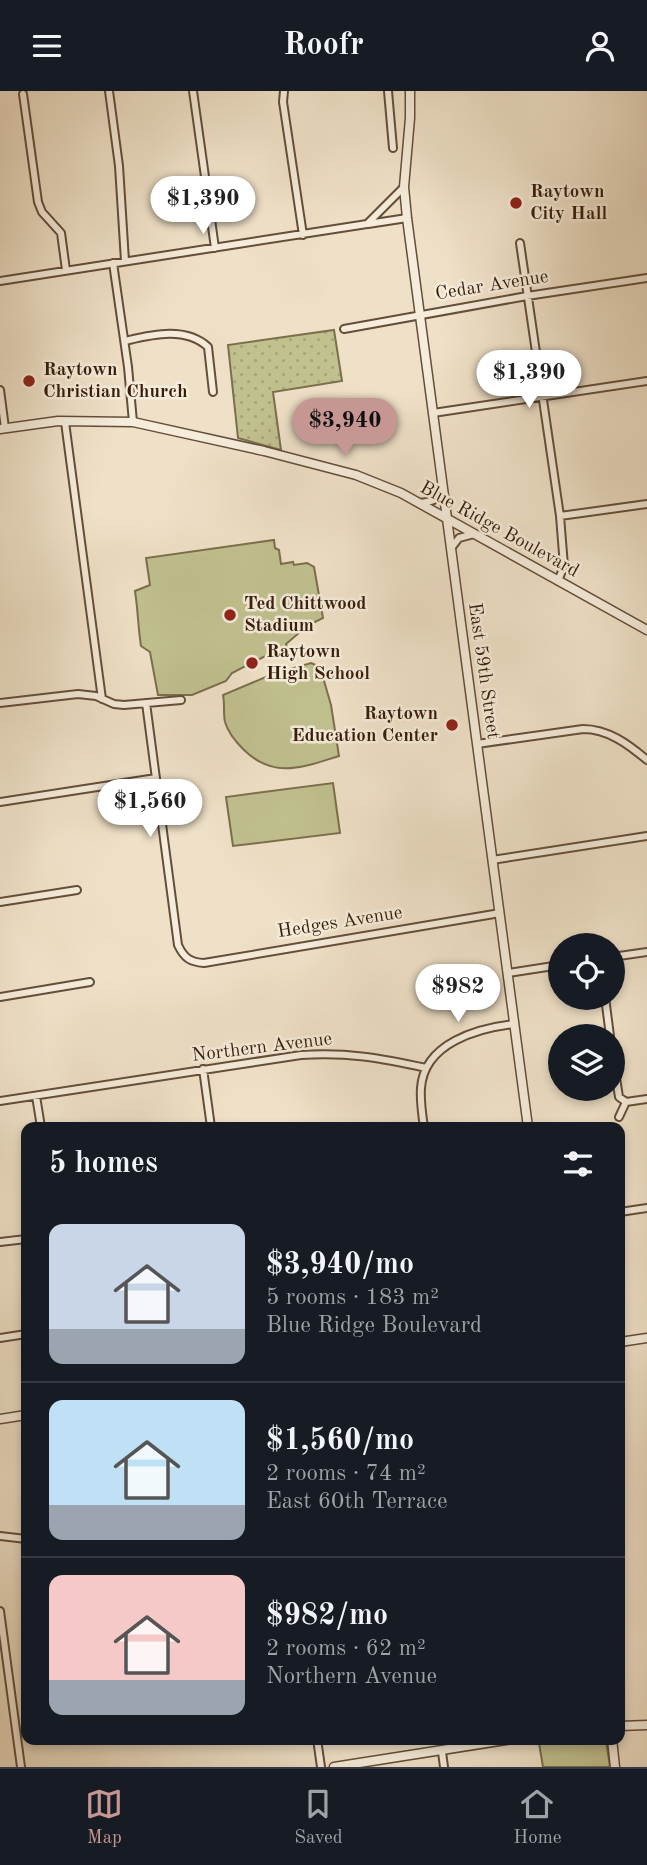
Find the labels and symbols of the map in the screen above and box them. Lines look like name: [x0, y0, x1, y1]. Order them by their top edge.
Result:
pin: $1,390: [146, 177, 260, 236]
place label: Raytown City Hall: [530, 183, 608, 224]
marker: Raytown City Hall: [508, 195, 524, 211]
street label: Cedar Avenue: [434, 268, 550, 304]
pin: $1,390: [472, 351, 586, 410]
place label: Raytown Christian Church: [43, 361, 188, 402]
marker: Raytown Christian Church: [21, 373, 37, 389]
pin: $3,940: [288, 399, 402, 458]
street label: Blue Ridge Boulevard: [416, 478, 582, 582]
place label: Ted Chittwood Stadium: [244, 595, 367, 636]
street label: East 59th Street: [464, 602, 502, 740]
marker: Ted Chittwood Stadium: [222, 607, 238, 623]
place label: Raytown High School: [266, 643, 370, 684]
marker: Raytown High School: [244, 655, 260, 671]
place label: Raytown Education Center: [291, 705, 438, 746]
marker: Raytown Education Center: [444, 717, 460, 733]
pin: $1,560: [93, 779, 207, 839]
street label: Hedges Avenue: [276, 904, 404, 942]
pin: $982: [417, 965, 499, 1024]
street label: Northern Avenue: [191, 1030, 333, 1066]

